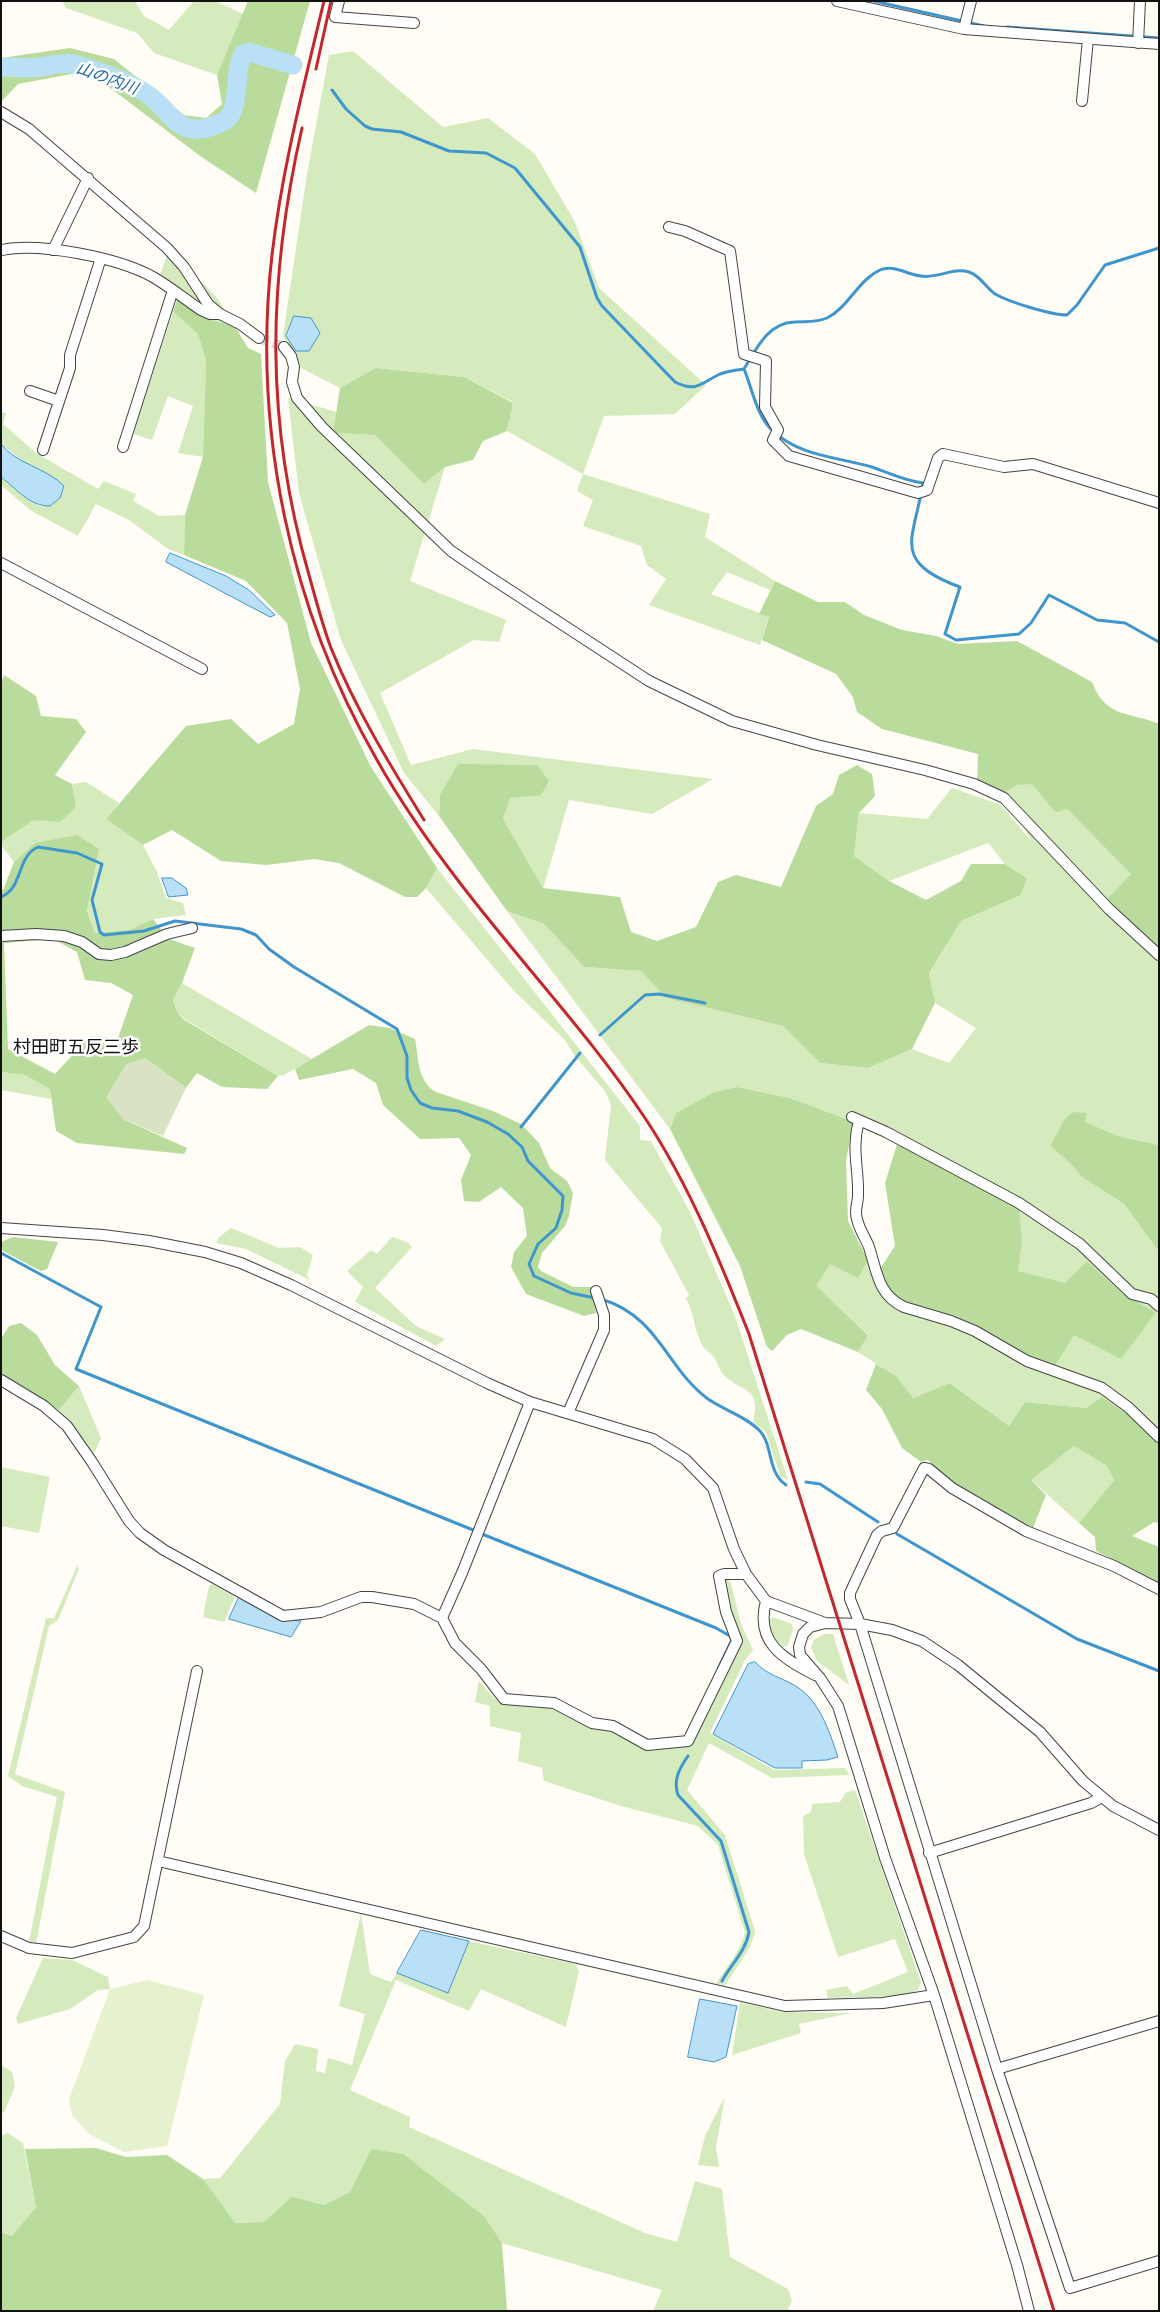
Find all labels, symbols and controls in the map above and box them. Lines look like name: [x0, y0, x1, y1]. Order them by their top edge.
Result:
water label: 山の内川: [74, 59, 140, 99]
district label: 村田町五反三歩: [13, 1037, 139, 1059]

